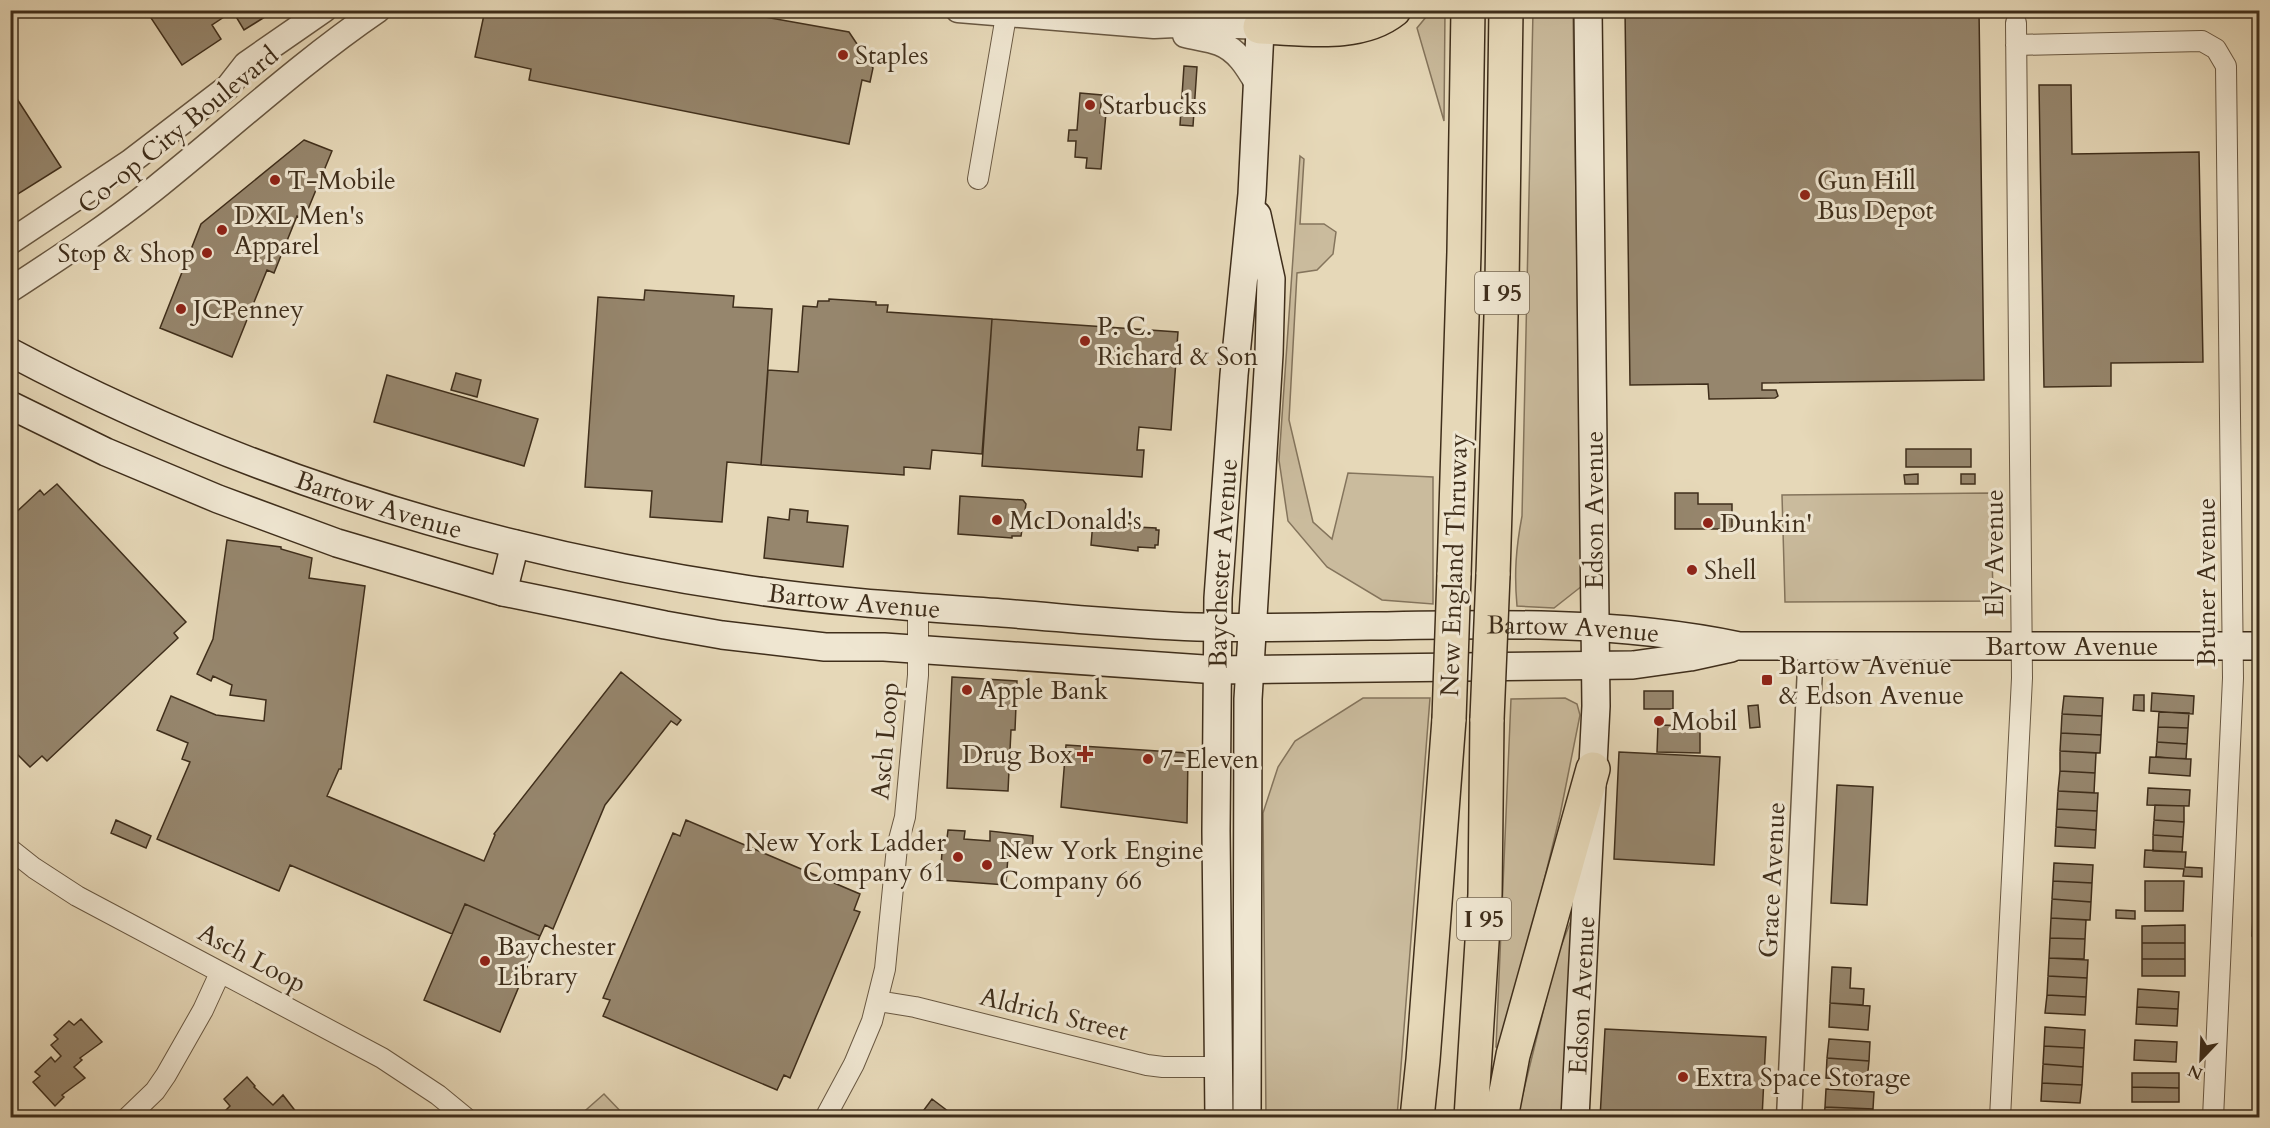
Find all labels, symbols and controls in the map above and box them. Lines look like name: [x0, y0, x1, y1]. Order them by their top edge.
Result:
street label: Co-op City Boulevard: [70, 38, 286, 222]
place label: Staples: [855, 38, 928, 73]
marker: Staples: [836, 48, 850, 62]
place label: Starbucks: [1102, 88, 1207, 123]
marker: Starbucks: [1083, 98, 1097, 112]
place label: T-Mobile: [287, 163, 396, 198]
place label: Gun Hill Bus Depot: [1817, 163, 1934, 228]
marker: T-Mobile: [268, 173, 282, 187]
marker: Gun Hill Bus Depot: [1798, 188, 1812, 202]
place label: DXL Men's Apparel: [234, 198, 364, 263]
marker: DXL Men's Apparel: [215, 223, 229, 237]
place label: Stop & Shop: [57, 236, 195, 271]
marker: Stop & Shop: [200, 246, 214, 260]
road number: I 95: [1475, 272, 1529, 314]
place label: JCPenney: [189, 292, 304, 327]
marker: JCPenney: [174, 302, 188, 316]
place label: P. C. Richard & Son: [1097, 309, 1258, 374]
marker: P. C. Richard & Son: [1078, 334, 1092, 348]
street label: Edson Avenue: [1577, 431, 1612, 589]
street label: New England Thruway: [1432, 432, 1476, 697]
street label: Baychester Avenue: [1200, 457, 1245, 668]
street label: Bartow Avenue: [291, 462, 466, 547]
street label: Ely Avenue: [1977, 489, 2012, 617]
street label: Bruner Avenue: [2189, 498, 2224, 666]
place label: McDonald's: [1009, 503, 1142, 538]
place label: Dunkin': [1720, 506, 1812, 541]
marker: McDonald's: [990, 513, 1004, 527]
marker: Dunkin': [1701, 516, 1715, 530]
place label: Shell: [1704, 553, 1757, 588]
marker: Shell: [1685, 563, 1699, 577]
street label: Bartow Avenue: [766, 575, 942, 626]
street label: Bartow Avenue: [1487, 607, 1661, 651]
street label: Bartow Avenue: [1985, 629, 2158, 664]
place label: Bartow Avenue & Edson Avenue: [1779, 648, 1964, 713]
place label: Apple Bank: [979, 673, 1108, 708]
marker: Bartow Avenue & Edson Avenue: [1760, 673, 1774, 687]
street label: Asch Loop: [862, 681, 908, 801]
marker: Apple Bank: [960, 683, 974, 697]
place label: Mobil: [1671, 704, 1738, 739]
marker: Mobil: [1652, 714, 1666, 728]
place label: Drug Box: [962, 737, 1073, 772]
place label: 7-Eleven: [1160, 742, 1259, 777]
marker: Drug Box: [1078, 747, 1092, 761]
marker: 7-Eleven: [1141, 752, 1155, 766]
street label: Grace Avenue: [1750, 801, 1794, 959]
place label: New York Ladder Company 61: [744, 825, 947, 890]
place label: New York Engine Company 66: [999, 833, 1204, 898]
marker: New York Ladder Company 61: [951, 850, 965, 864]
marker: New York Engine Company 66: [980, 858, 994, 872]
road number: I 95: [1457, 898, 1511, 940]
street label: Asch Loop: [192, 915, 312, 1001]
street label: Edson Avenue: [1560, 915, 1603, 1075]
place label: Baychester Library: [497, 929, 616, 994]
marker: Baychester Library: [478, 954, 492, 968]
street label: Aldrich Street: [976, 979, 1132, 1049]
north arrow: [2171, 1029, 2231, 1089]
text: N: [2185, 1059, 2206, 1085]
place label: Extra Space Storage: [1695, 1060, 1911, 1095]
marker: Extra Space Storage: [1676, 1070, 1690, 1084]

